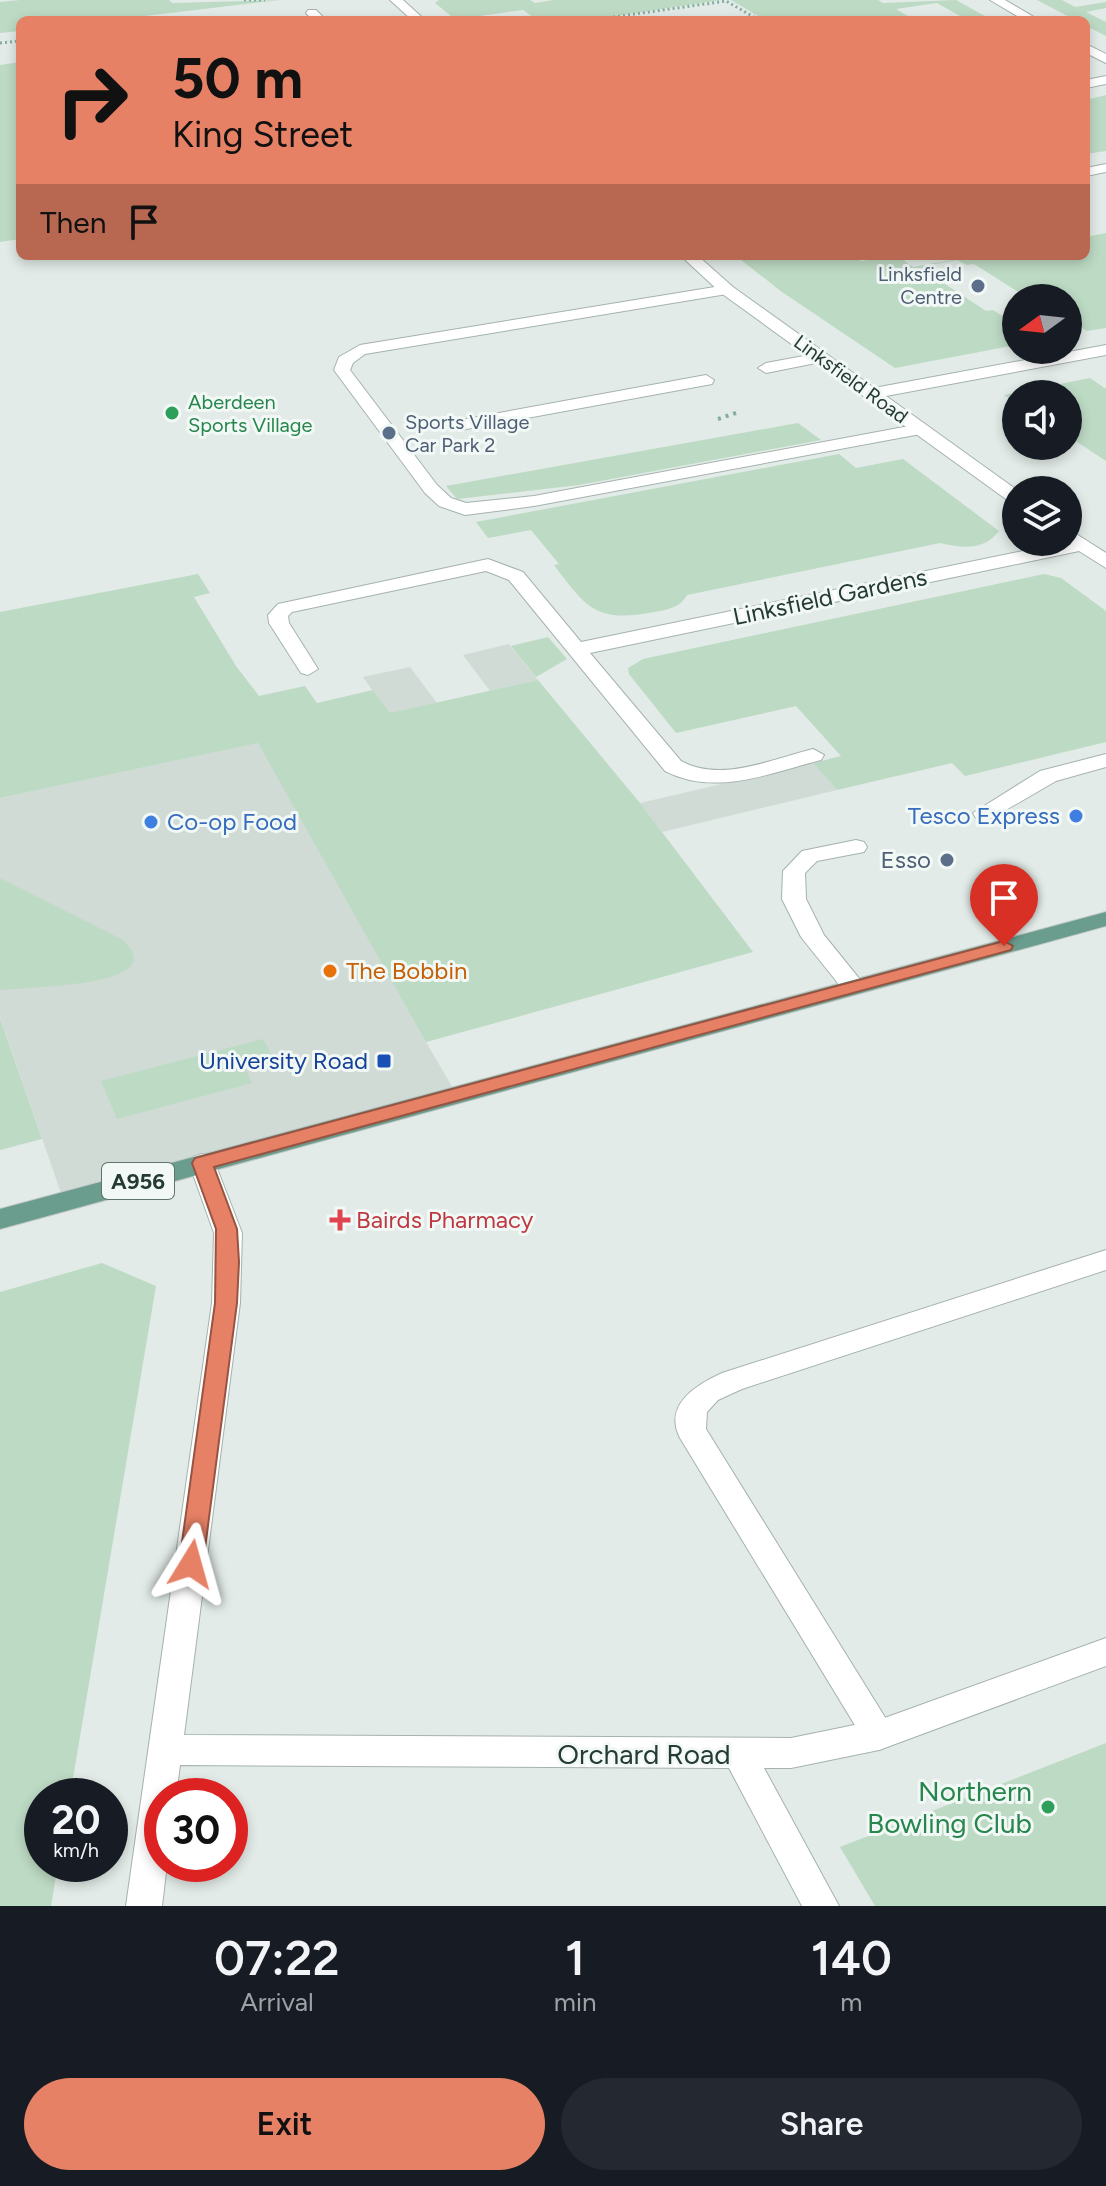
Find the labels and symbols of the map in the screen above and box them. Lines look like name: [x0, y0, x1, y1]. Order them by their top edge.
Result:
place label: Linksfield Centre: [878, 262, 962, 309]
marker: Linksfield Centre: [969, 277, 987, 295]
north arrow: [1002, 284, 1082, 364]
street label: Linksfield Road: [789, 330, 913, 428]
place label: Aberdeen Sports Village: [188, 390, 313, 437]
marker: Aberdeen Sports Village: [163, 404, 181, 422]
place label: Sports Village Car Park 2: [405, 410, 530, 457]
marker: Sports Village Car Park 2: [380, 424, 398, 442]
street label: Linksfield Gardens: [730, 562, 929, 631]
place label: Tesco Express: [908, 801, 1060, 830]
place label: Co-op Food: [167, 807, 297, 836]
marker: Tesco Express: [1067, 807, 1085, 825]
marker: Co-op Food: [142, 813, 160, 831]
place label: Esso: [881, 845, 931, 874]
marker: Esso: [938, 851, 956, 869]
pin: [970, 864, 1038, 946]
place label: The Bobbin: [346, 956, 467, 985]
marker: The Bobbin: [321, 962, 339, 980]
place label: University Road: [199, 1046, 368, 1075]
marker: University Road: [375, 1052, 393, 1070]
road number: A956: [102, 1163, 174, 1199]
place label: Bairds Pharmacy: [356, 1205, 534, 1234]
marker: Bairds Pharmacy: [331, 1211, 349, 1229]
position arrow: [149, 1522, 233, 1606]
street label: Orchard Road: [557, 1737, 731, 1771]
place label: Northern Bowling Club: [867, 1774, 1032, 1840]
speed limit sign: 30: [144, 1778, 248, 1882]
marker: Northern Bowling Club: [1039, 1798, 1057, 1816]

